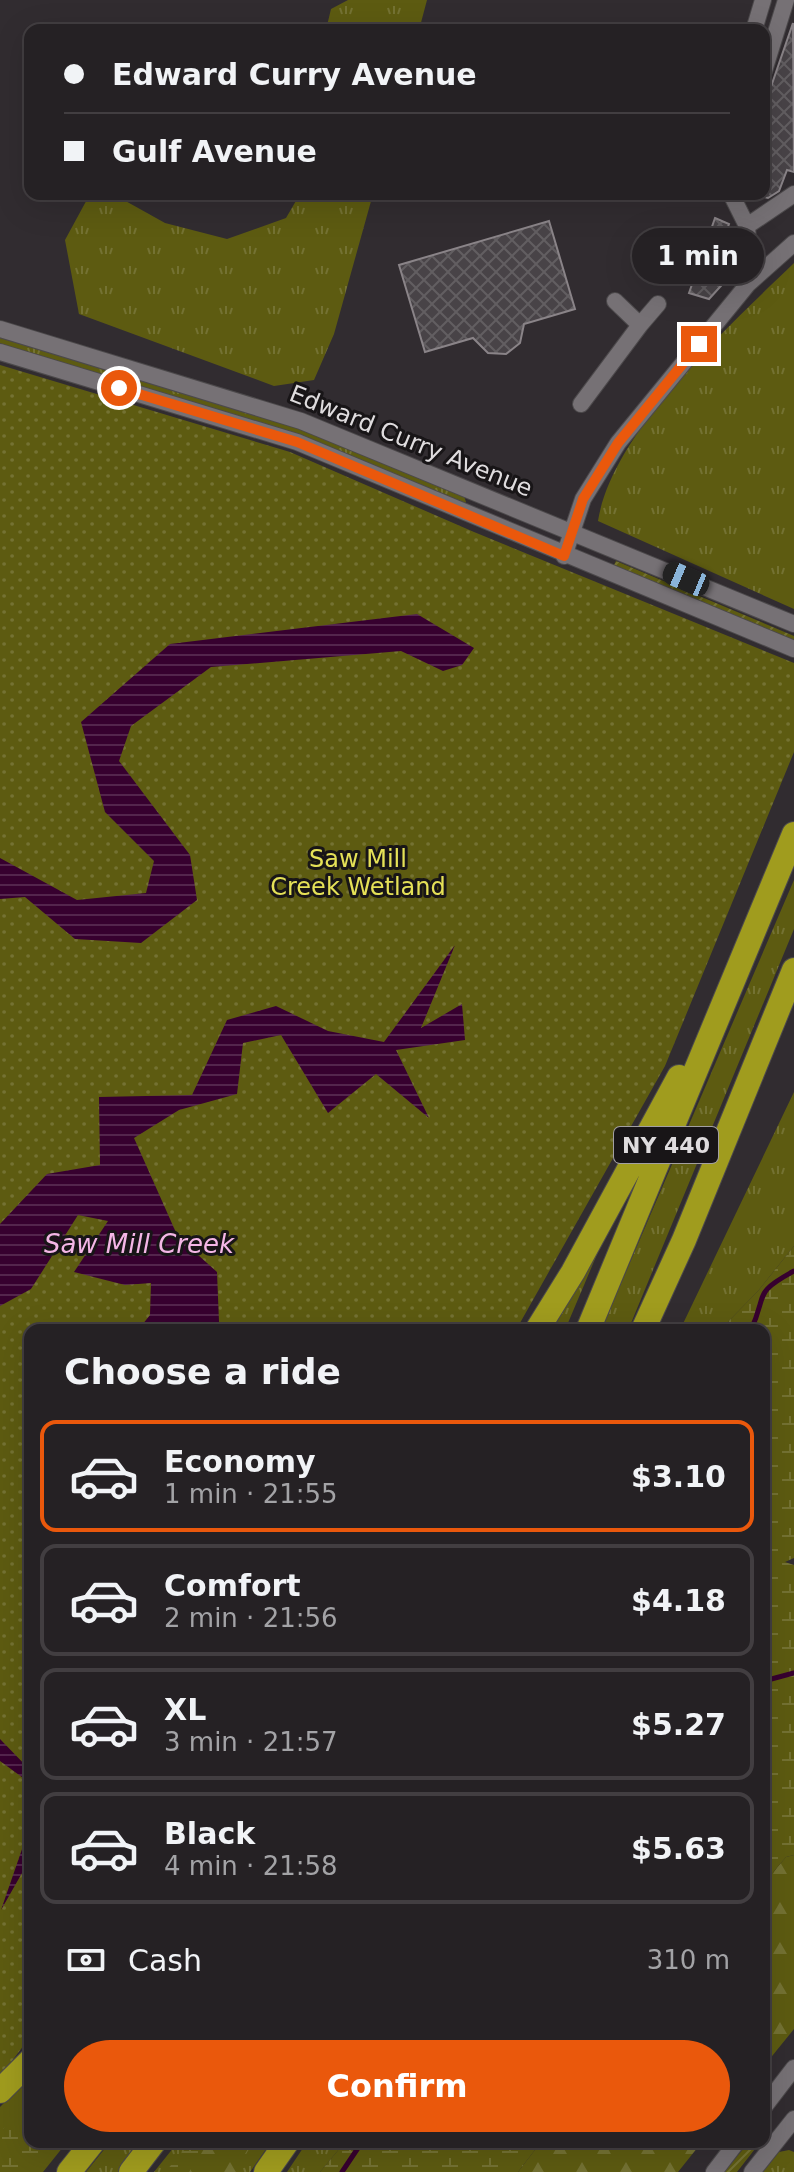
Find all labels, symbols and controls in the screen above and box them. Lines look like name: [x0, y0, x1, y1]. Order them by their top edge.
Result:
text: Edward Curry Avenue: [112, 57, 477, 92]
text: Gulf Avenue: [112, 134, 317, 169]
callout: 1 min: [633, 228, 765, 284]
text: 1 min: [657, 241, 739, 271]
route end: [681, 326, 717, 362]
route start: [101, 370, 137, 406]
street label: Edward Curry Avenue: [286, 379, 536, 503]
car: [659, 559, 713, 599]
park label: Saw Mill Creek Wetland: [270, 845, 446, 901]
road number: NY 440: [614, 1127, 718, 1163]
water label: Saw Mill Creek: [44, 1229, 235, 1259]
text: Choose a ride: [64, 1351, 341, 1392]
icon: car: [68, 1440, 140, 1512]
text: Economy: [164, 1444, 316, 1479]
text: $3.10: [631, 1459, 726, 1494]
text: 1 min · 21:55: [164, 1479, 338, 1509]
icon: car: [68, 1564, 140, 1636]
text: Comfort: [164, 1568, 301, 1603]
text: $4.18: [631, 1583, 726, 1618]
text: 2 min · 21:56: [164, 1603, 338, 1633]
icon: car: [68, 1688, 140, 1760]
text: XL: [164, 1692, 206, 1727]
text: $5.27: [631, 1707, 726, 1742]
text: 3 min · 21:57: [164, 1727, 338, 1757]
icon: car: [68, 1812, 140, 1884]
text: Black: [164, 1816, 255, 1851]
text: $5.63: [631, 1831, 726, 1866]
text: 4 min · 21:58: [164, 1851, 338, 1881]
icon: cash: [64, 1938, 108, 1982]
text: Cash: [128, 1943, 202, 1978]
text: 310 m: [647, 1945, 730, 1975]
button: Confirm: [64, 2040, 730, 2132]

